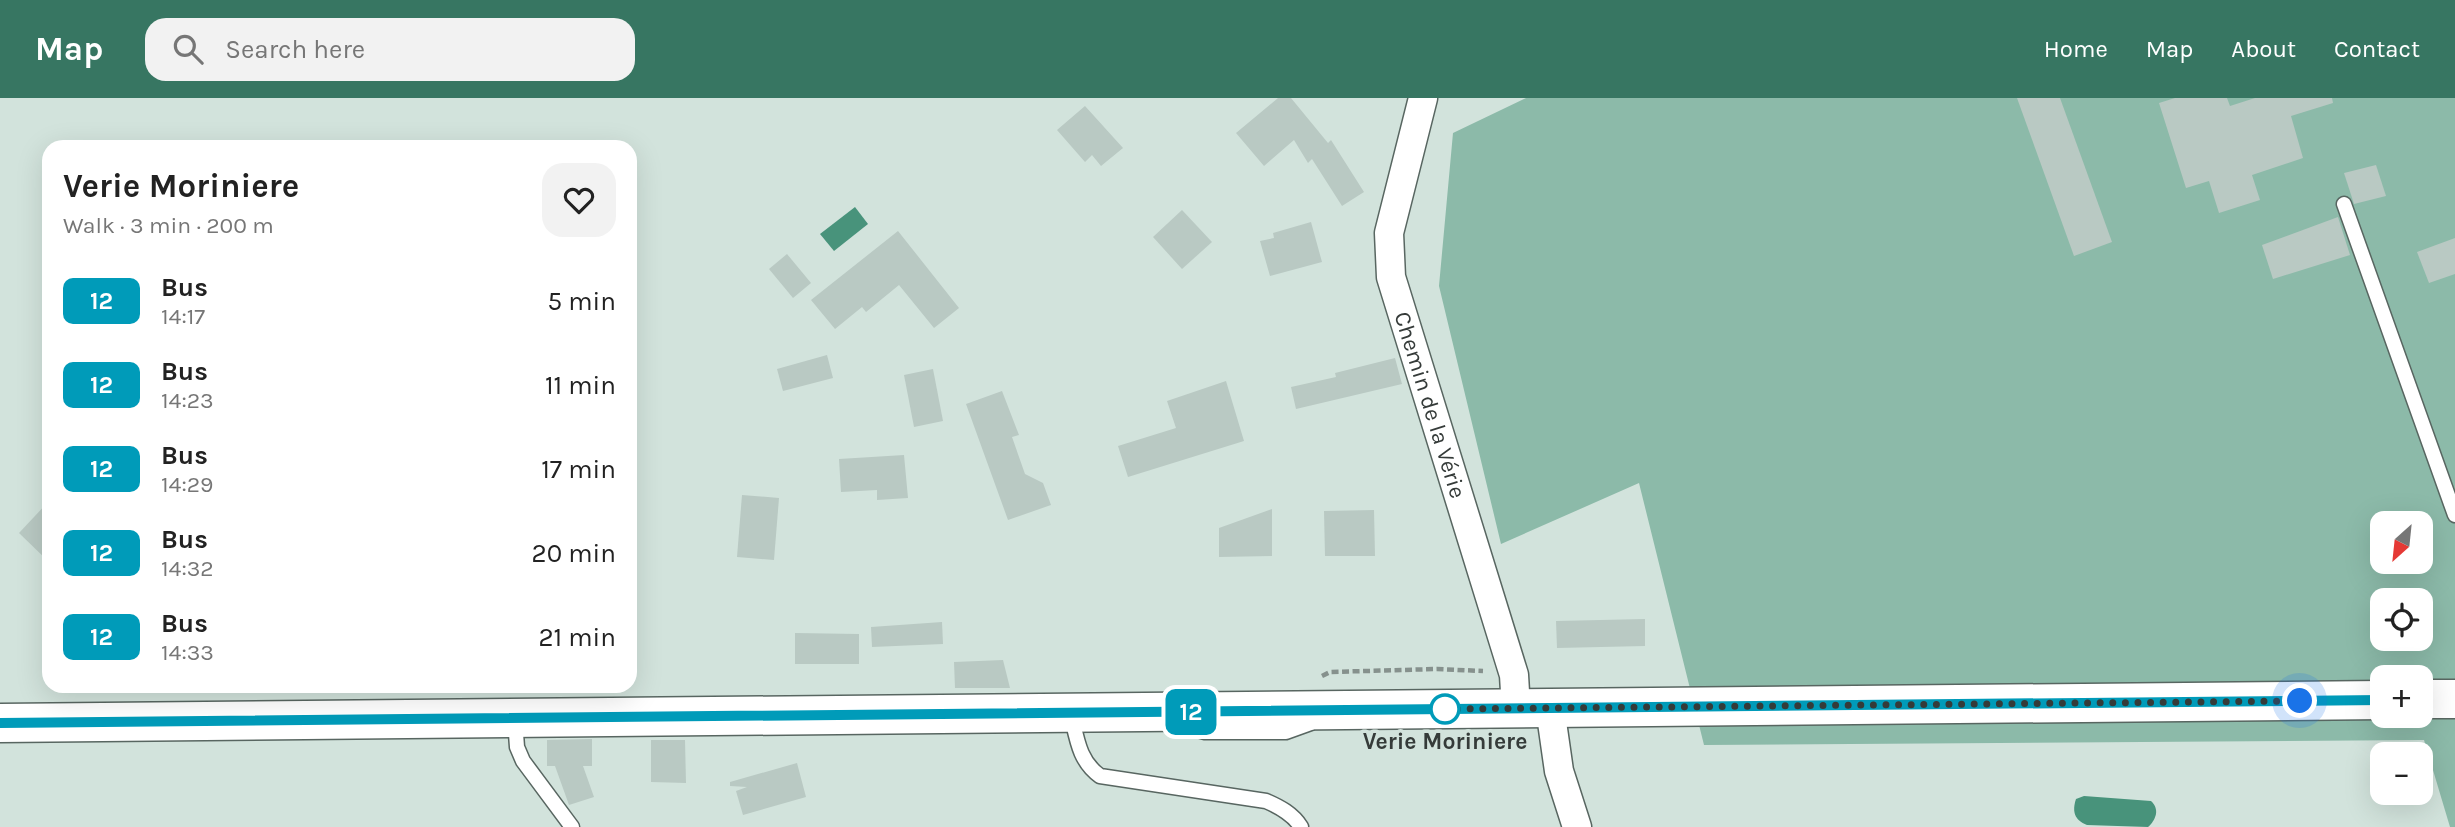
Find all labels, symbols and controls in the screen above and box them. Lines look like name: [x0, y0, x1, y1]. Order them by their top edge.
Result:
search box: [145, 18, 635, 81]
text: Map: [35, 30, 103, 68]
icon: search: [169, 30, 207, 68]
text: Search here: [225, 34, 365, 65]
text: Home: [2044, 35, 2108, 63]
text: Map: [2146, 35, 2193, 63]
text: About: [2231, 35, 2296, 63]
text: Contact: [2334, 35, 2420, 63]
button: heart: [542, 163, 616, 237]
text: Verie Moriniere: [63, 167, 299, 205]
text: Walk · 3 min · 200 m: [63, 212, 274, 239]
text: Bus: [161, 272, 208, 303]
text: 5 min: [547, 286, 616, 317]
text: 12: [90, 287, 113, 315]
text: 14:17: [161, 303, 205, 330]
street label: Chemin de la Vérie: [1389, 308, 1472, 501]
text: Bus: [161, 356, 208, 387]
text: 11 min: [545, 370, 616, 401]
text: 12: [90, 371, 113, 399]
text: 14:23: [161, 387, 214, 414]
text: Bus: [161, 440, 208, 471]
text: 17 min: [541, 454, 616, 485]
text: 12: [90, 455, 113, 483]
text: 14:29: [161, 471, 213, 498]
north arrow: [2370, 511, 2432, 574]
map controls: [2370, 511, 2433, 805]
text: Bus: [161, 524, 208, 555]
text: 20 min: [532, 538, 616, 569]
text: 12: [90, 539, 113, 567]
text: 14:32: [161, 555, 214, 582]
button: locate: [2370, 588, 2433, 651]
text: Bus: [161, 608, 208, 639]
text: 21 min: [538, 622, 616, 653]
text: 12: [90, 623, 113, 651]
text: 14:33: [161, 639, 214, 666]
button: +: [2370, 665, 2433, 728]
your location: [2282, 683, 2317, 718]
line badge: 12: [1160, 689, 1222, 735]
marker: Verie Moriniere: [1430, 694, 1460, 724]
text: 12: [1179, 698, 1203, 726]
place label: Verie Moriniere: [1363, 728, 1527, 755]
button: −: [2370, 742, 2433, 805]

